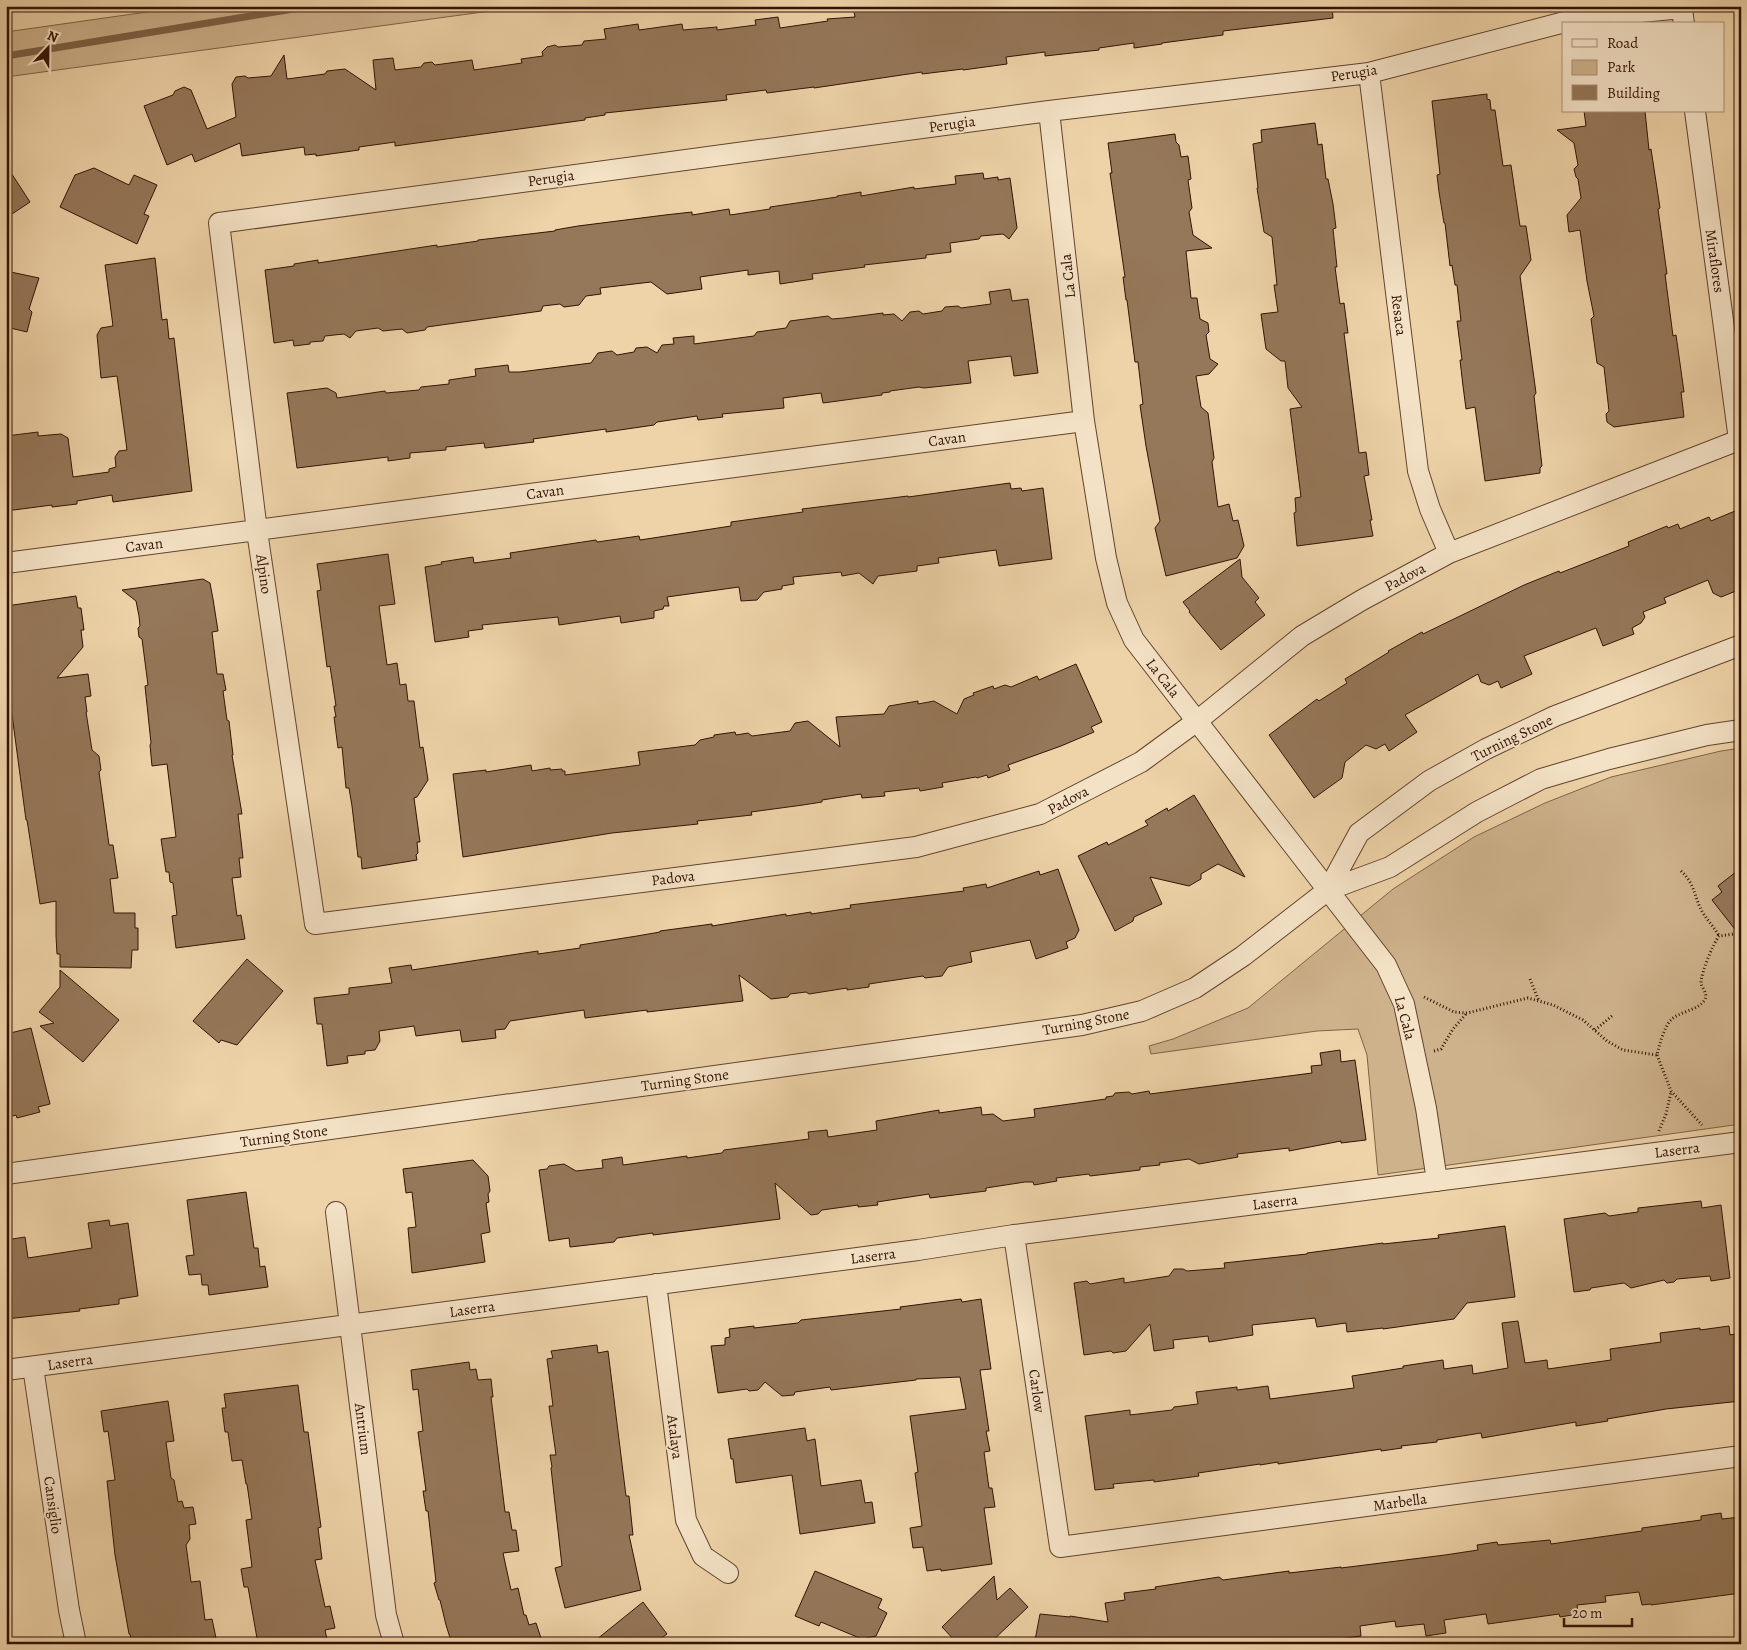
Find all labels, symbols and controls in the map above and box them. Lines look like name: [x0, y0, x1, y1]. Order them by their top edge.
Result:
north arrow: [22, 22, 72, 72]
legend: [1562, 22, 1724, 112]
text: N: [44, 26, 61, 47]
text: Road: [1607, 33, 1639, 53]
text: Park: [1607, 57, 1636, 77]
street label: Perugia: [1329, 59, 1379, 87]
text: Building: [1607, 83, 1660, 103]
street label: Perugia: [927, 111, 977, 137]
street label: Perugia: [526, 165, 576, 191]
street label: Miraflores: [1701, 228, 1729, 294]
street label: La Cala: [1056, 253, 1080, 299]
street label: Resaca: [1387, 293, 1411, 337]
street label: Cavan: [927, 426, 967, 452]
street label: Cavan: [525, 479, 565, 505]
street label: Cavan: [124, 533, 164, 557]
street label: Alpino: [251, 552, 277, 595]
street label: Padova: [1381, 558, 1429, 596]
street label: La Cala: [1141, 654, 1185, 702]
street label: Turning Stone: [1468, 710, 1556, 766]
street label: Padova: [1044, 781, 1092, 819]
street label: Padova: [650, 865, 696, 891]
street label: La Cala: [1390, 994, 1420, 1042]
street label: Turning Stone: [1041, 1004, 1131, 1040]
street label: Turning Stone: [640, 1064, 730, 1096]
street label: Turning Stone: [239, 1120, 329, 1152]
street label: Laserra: [1653, 1137, 1701, 1163]
street label: Laserra: [1251, 1189, 1299, 1215]
street label: Laserra: [849, 1243, 897, 1269]
street label: Laserra: [448, 1296, 496, 1322]
street label: Laserra: [46, 1349, 94, 1375]
street label: Carlow: [1024, 1368, 1050, 1414]
street label: Antrium: [350, 1401, 376, 1457]
street label: Atalaya: [662, 1413, 688, 1460]
street label: Cansiglio: [39, 1475, 67, 1535]
street label: Marbella: [1372, 1488, 1428, 1516]
scale bar: [1564, 1595, 1632, 1627]
text: 20 m: [1572, 1603, 1603, 1623]

